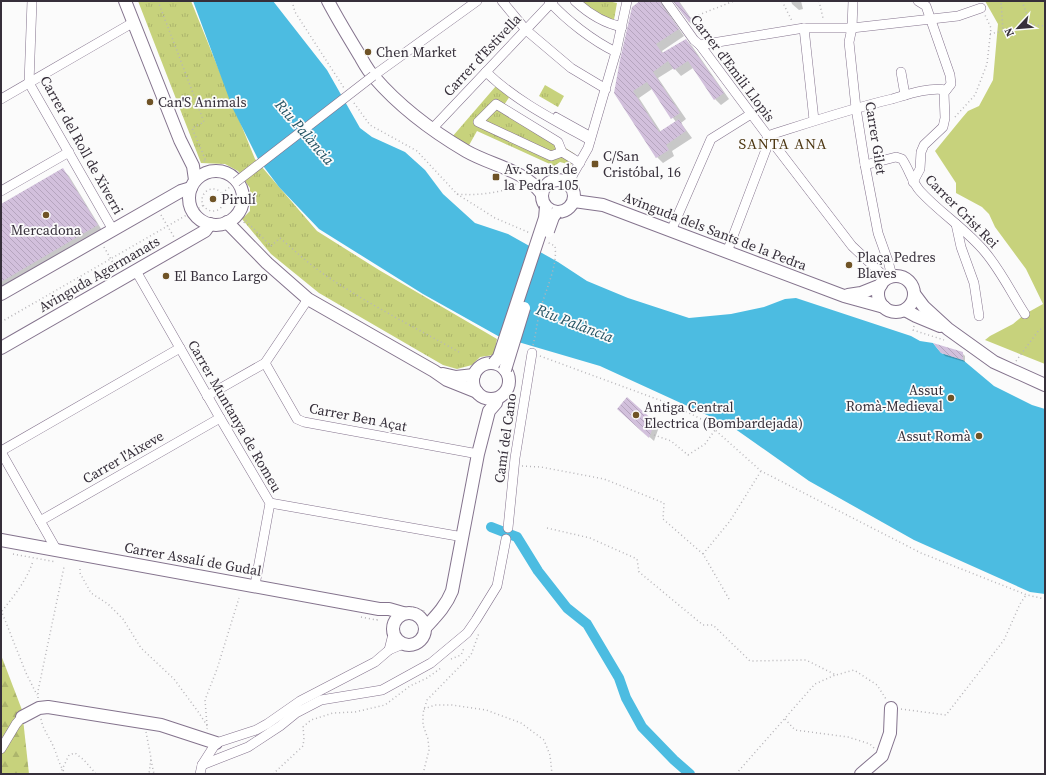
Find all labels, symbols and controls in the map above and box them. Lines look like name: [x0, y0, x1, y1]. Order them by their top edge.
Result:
north arrow: [998, 8, 1038, 48]
street label: Carrer d'Estivella: [438, 9, 526, 101]
street label: Carrer d'Emili Llopis: [686, 10, 780, 126]
text: N: [1001, 25, 1018, 39]
place label: Chen Market: [376, 42, 457, 62]
marker: Chen Market: [363, 47, 373, 57]
street label: Carrer del Roll de Xiverri: [35, 72, 129, 218]
place label: Can'S Animals: [158, 92, 246, 112]
water label: Riu Palància: [270, 94, 340, 170]
marker: Can'S Animals: [145, 97, 155, 107]
street label: Carrer Gilet: [860, 100, 892, 176]
district label: SANTA ANA: [739, 133, 827, 154]
place label: C/San Cristóbal, 16: [603, 146, 681, 182]
place label: Av. Sants de la Pedra 105: [504, 159, 579, 195]
marker: C/San Cristóbal, 16: [590, 159, 600, 169]
street label: Carrer Crist Rei: [921, 170, 1003, 252]
marker: Av. Sants de la Pedra 105: [491, 172, 501, 182]
street label: Avinguda dels Sants de la Pedra: [620, 187, 811, 276]
place label: Pirulí: [221, 189, 256, 209]
marker: Pirulí: [208, 194, 218, 204]
marker: Mercadona: [41, 210, 51, 220]
place label: Mercadona: [11, 220, 82, 240]
street label: Avinguda Agermanats: [35, 231, 163, 317]
place label: Plaça Pedres Blaves: [857, 247, 936, 283]
marker: Plaça Pedres Blaves: [844, 260, 854, 270]
place label: El Banco Largo: [174, 266, 268, 286]
marker: El Banco Largo: [161, 271, 171, 281]
water label: Riu Palància: [532, 298, 617, 347]
street label: Carrer Muntanya de Romeu: [183, 336, 287, 496]
place label: Assut Romà-Medieval: [846, 380, 943, 416]
street label: Camí del Cano: [489, 392, 521, 484]
marker: Assut Romà-Medieval: [946, 393, 956, 403]
place label: Antiga Central Electrica (Bombardejada): [644, 397, 803, 433]
street label: Carrer Ben Açat: [307, 398, 409, 436]
marker: Antiga Central Electrica (Bombardejada): [631, 410, 641, 420]
street label: Carrer l'Aixeve: [79, 426, 167, 488]
place label: Assut Romà: [897, 426, 972, 446]
marker: Assut Romà: [974, 431, 984, 441]
street label: Carrer Assalí de Gudal: [123, 537, 263, 581]

